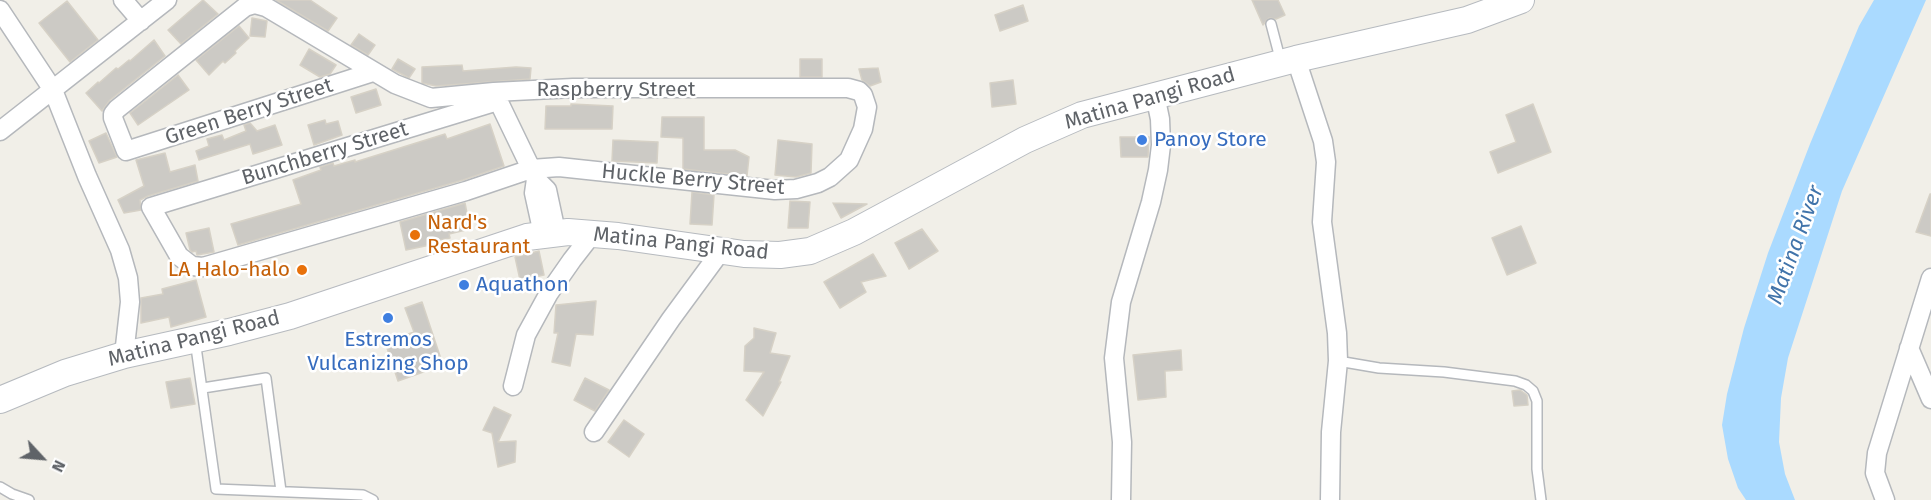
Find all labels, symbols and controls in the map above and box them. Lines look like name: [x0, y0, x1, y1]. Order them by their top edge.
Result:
street label: Matina Pangi Road: [1062, 63, 1238, 135]
street label: Green Berry Street: [162, 73, 336, 151]
street label: Raspberry Street: [537, 77, 695, 103]
street label: Bunchberry Street: [239, 117, 411, 191]
place label: Panoy Store: [1154, 127, 1267, 153]
marker: Panoy Store: [1135, 133, 1149, 147]
street label: Huckle Berry Street: [600, 159, 786, 201]
water label: Matina River: [1762, 182, 1830, 308]
place label: Nard's Restaurant: [427, 210, 530, 260]
street label: Matina Pangi Road: [592, 222, 770, 266]
marker: Nard's Restaurant: [408, 228, 422, 242]
place label: LA Halo-halo: [168, 257, 290, 283]
marker: LA Halo-halo: [295, 263, 309, 277]
place label: Aquathon: [476, 272, 569, 298]
marker: Aquathon: [457, 278, 471, 292]
street label: Matina Pangi Road: [105, 305, 283, 373]
marker: Estremos Vulcanizing Shop: [381, 311, 395, 325]
place label: Estremos Vulcanizing Shop: [307, 327, 469, 377]
north arrow: [12, 428, 72, 488]
text: N: [48, 457, 69, 475]

